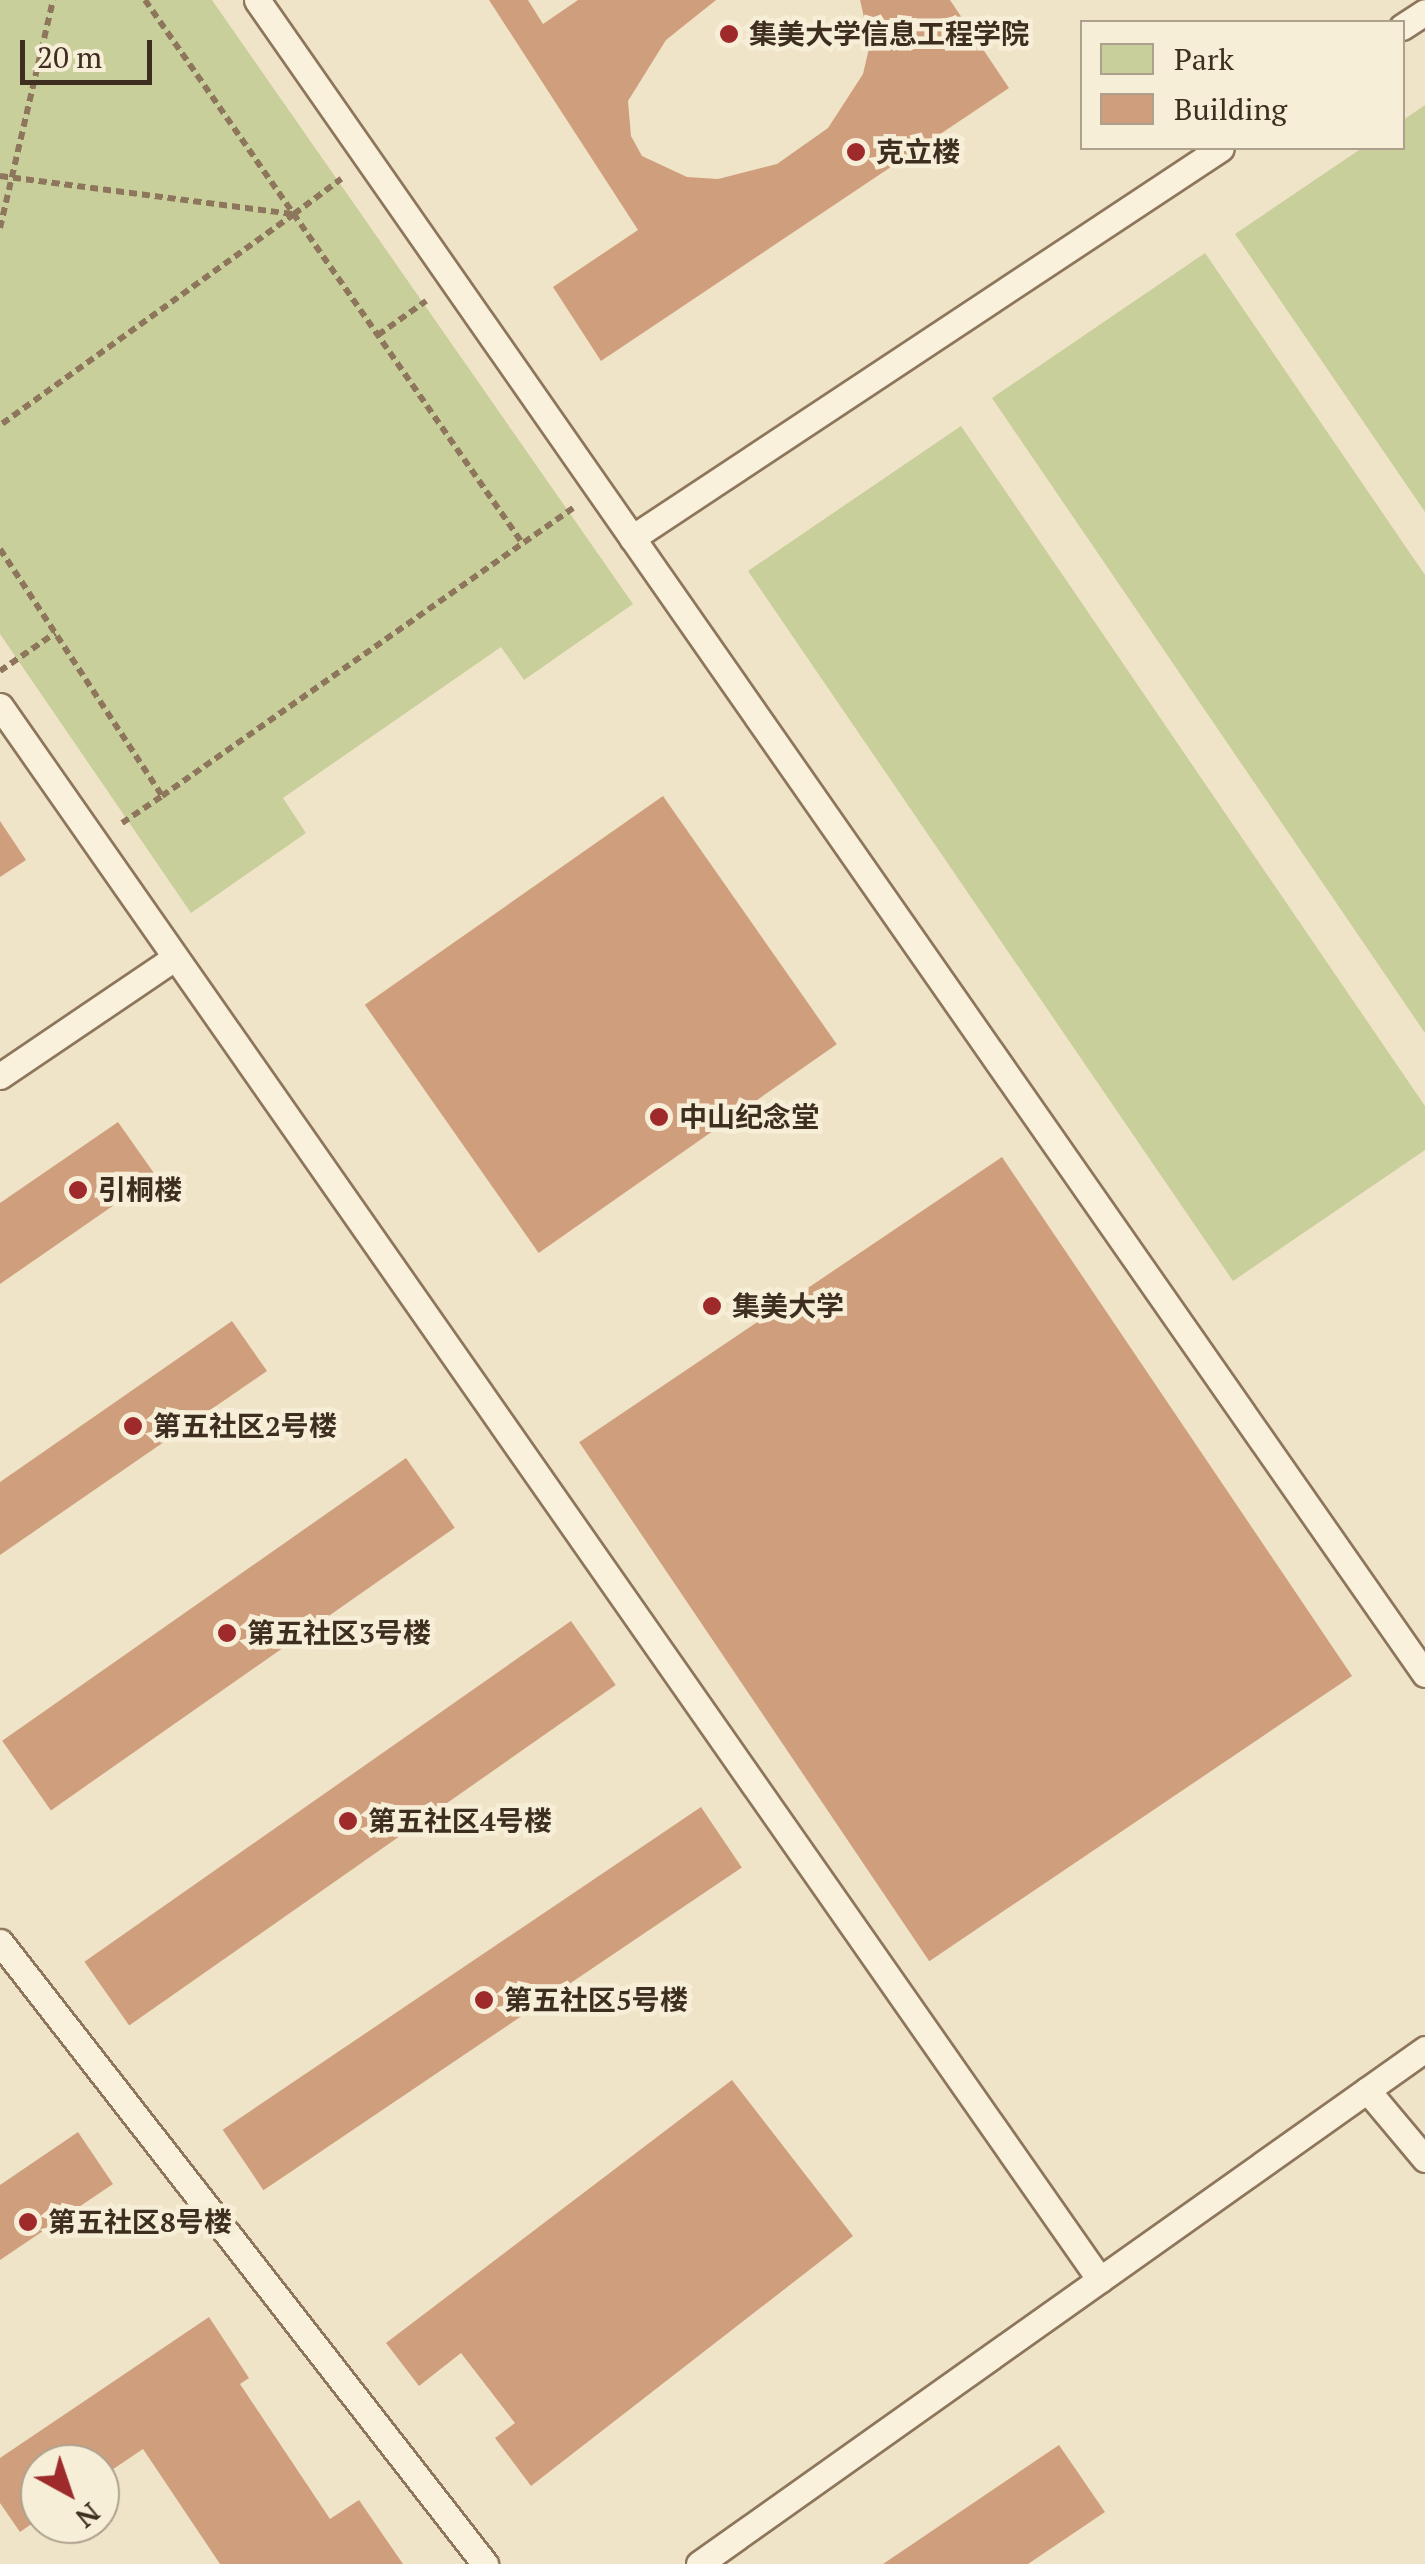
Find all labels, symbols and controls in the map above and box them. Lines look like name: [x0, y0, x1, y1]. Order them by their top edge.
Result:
place label: 集美大学信息工程学院: [749, 17, 1029, 51]
scale bar: [25, 20, 158, 82]
legend: [1080, 20, 1405, 150]
marker: 集美大学信息工程学院: [718, 23, 740, 45]
text: 20 m: [37, 37, 102, 77]
text: Park: [1174, 39, 1234, 79]
text: Building: [1174, 89, 1287, 129]
place label: 克立楼: [876, 135, 960, 169]
marker: 克立楼: [845, 141, 867, 163]
place label: 中山纪念堂: [679, 1100, 819, 1134]
marker: 中山纪念堂: [648, 1106, 670, 1128]
place label: 引桐楼: [98, 1173, 182, 1207]
marker: 引桐楼: [67, 1179, 89, 1201]
place label: 集美大学: [732, 1289, 844, 1323]
marker: 集美大学: [701, 1295, 723, 1317]
place label: 第五社区2号楼: [153, 1409, 337, 1443]
marker: 第五社区2号楼: [122, 1415, 144, 1437]
place label: 第五社区3号楼: [247, 1616, 431, 1650]
marker: 第五社区3号楼: [216, 1622, 238, 1644]
place label: 第五社区4号楼: [368, 1804, 552, 1838]
marker: 第五社区4号楼: [337, 1810, 359, 1832]
place label: 第五社区5号楼: [504, 1983, 688, 2017]
marker: 第五社区5号楼: [473, 1989, 495, 2011]
place label: 第五社区8号楼: [48, 2205, 232, 2239]
marker: 第五社区8号楼: [17, 2211, 39, 2233]
north arrow: [20, 2444, 120, 2544]
text: N: [68, 2495, 108, 2537]

